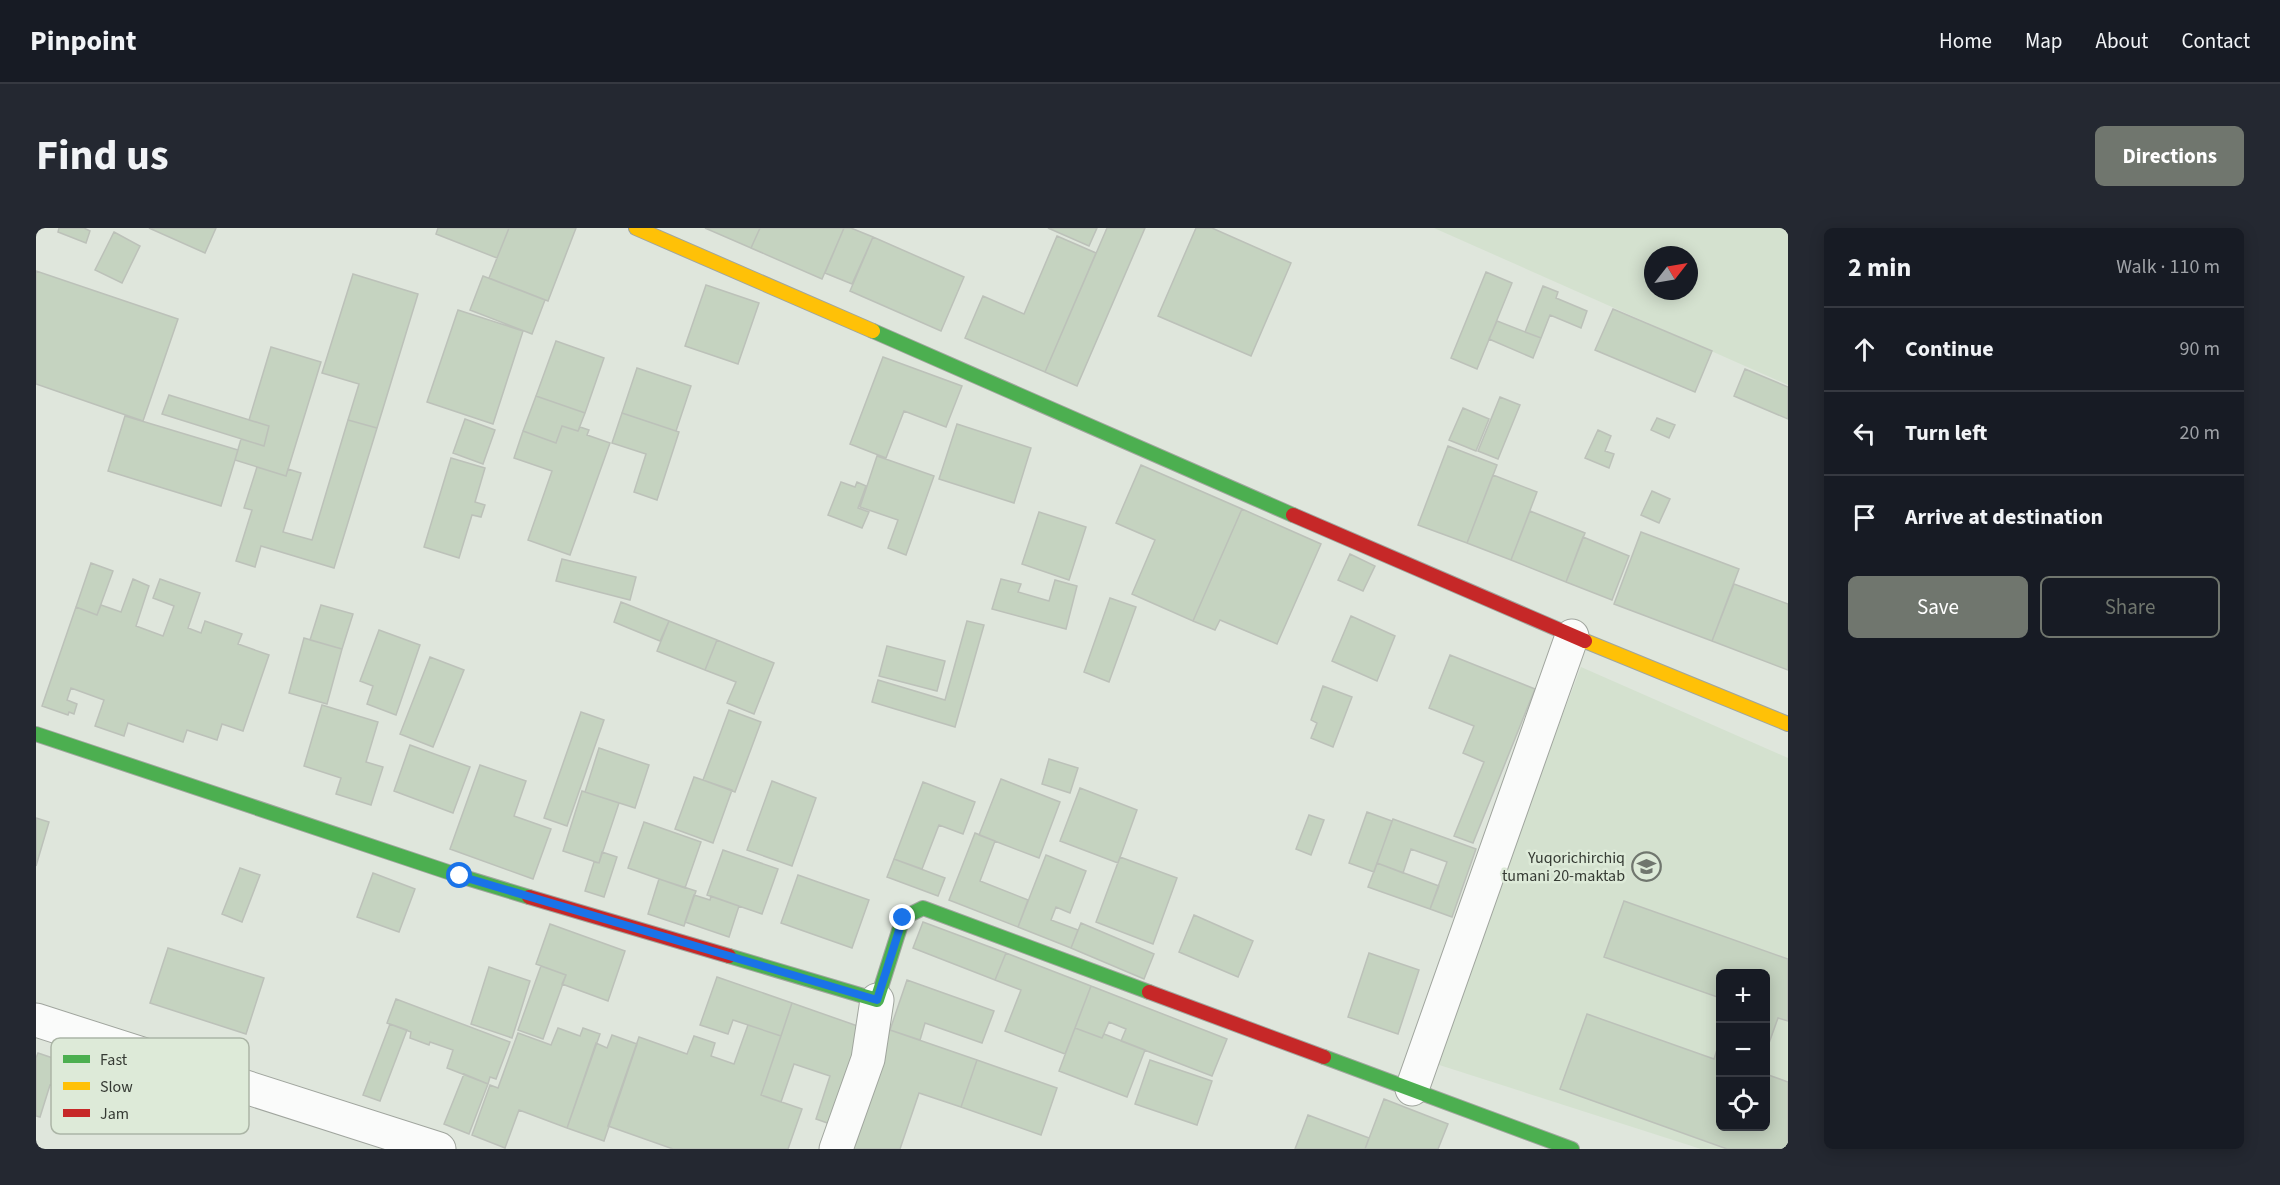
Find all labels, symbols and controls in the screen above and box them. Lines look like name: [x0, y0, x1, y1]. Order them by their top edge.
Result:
text: Pinpoint: [30, 21, 137, 61]
text: Home: [1939, 26, 1992, 56]
text: Map: [2025, 26, 2063, 56]
text: About: [2096, 26, 2148, 56]
text: Contact: [2181, 26, 2250, 56]
text: Find us: [36, 126, 169, 186]
button: Directions: [2095, 126, 2244, 186]
north arrow: [1644, 246, 1698, 300]
text: 2 min: [1848, 249, 1911, 286]
text: Walk · 110 m: [2116, 253, 2220, 281]
icon: ahead: [1848, 333, 1881, 366]
text: Continue: [1905, 333, 1994, 365]
text: 90 m: [2180, 335, 2220, 363]
icon: left: [1848, 417, 1881, 450]
text: Turn left: [1905, 417, 1987, 449]
text: 20 m: [2180, 419, 2220, 447]
icon: arrive: [1848, 501, 1881, 534]
text: Arrive at destination: [1905, 501, 2103, 533]
button: Save: [1848, 576, 2028, 638]
button: Share: [2040, 576, 2220, 638]
place label: Yuqorichirchiq tumani 20-maktab: [1502, 847, 1625, 887]
school or university icon: Yuqorichirchiq tumani 20-maktab: [1630, 850, 1662, 882]
route start: [446, 862, 472, 888]
route end: [889, 904, 915, 930]
map controls: [1716, 969, 1770, 1131]
button: +: [1716, 969, 1770, 1023]
button: −: [1716, 1023, 1770, 1077]
legend: [51, 1038, 249, 1134]
text: Fast: [100, 1049, 128, 1071]
text: Slow: [100, 1076, 133, 1098]
button: locate: [1716, 1077, 1770, 1131]
text: Jam: [100, 1103, 129, 1125]

